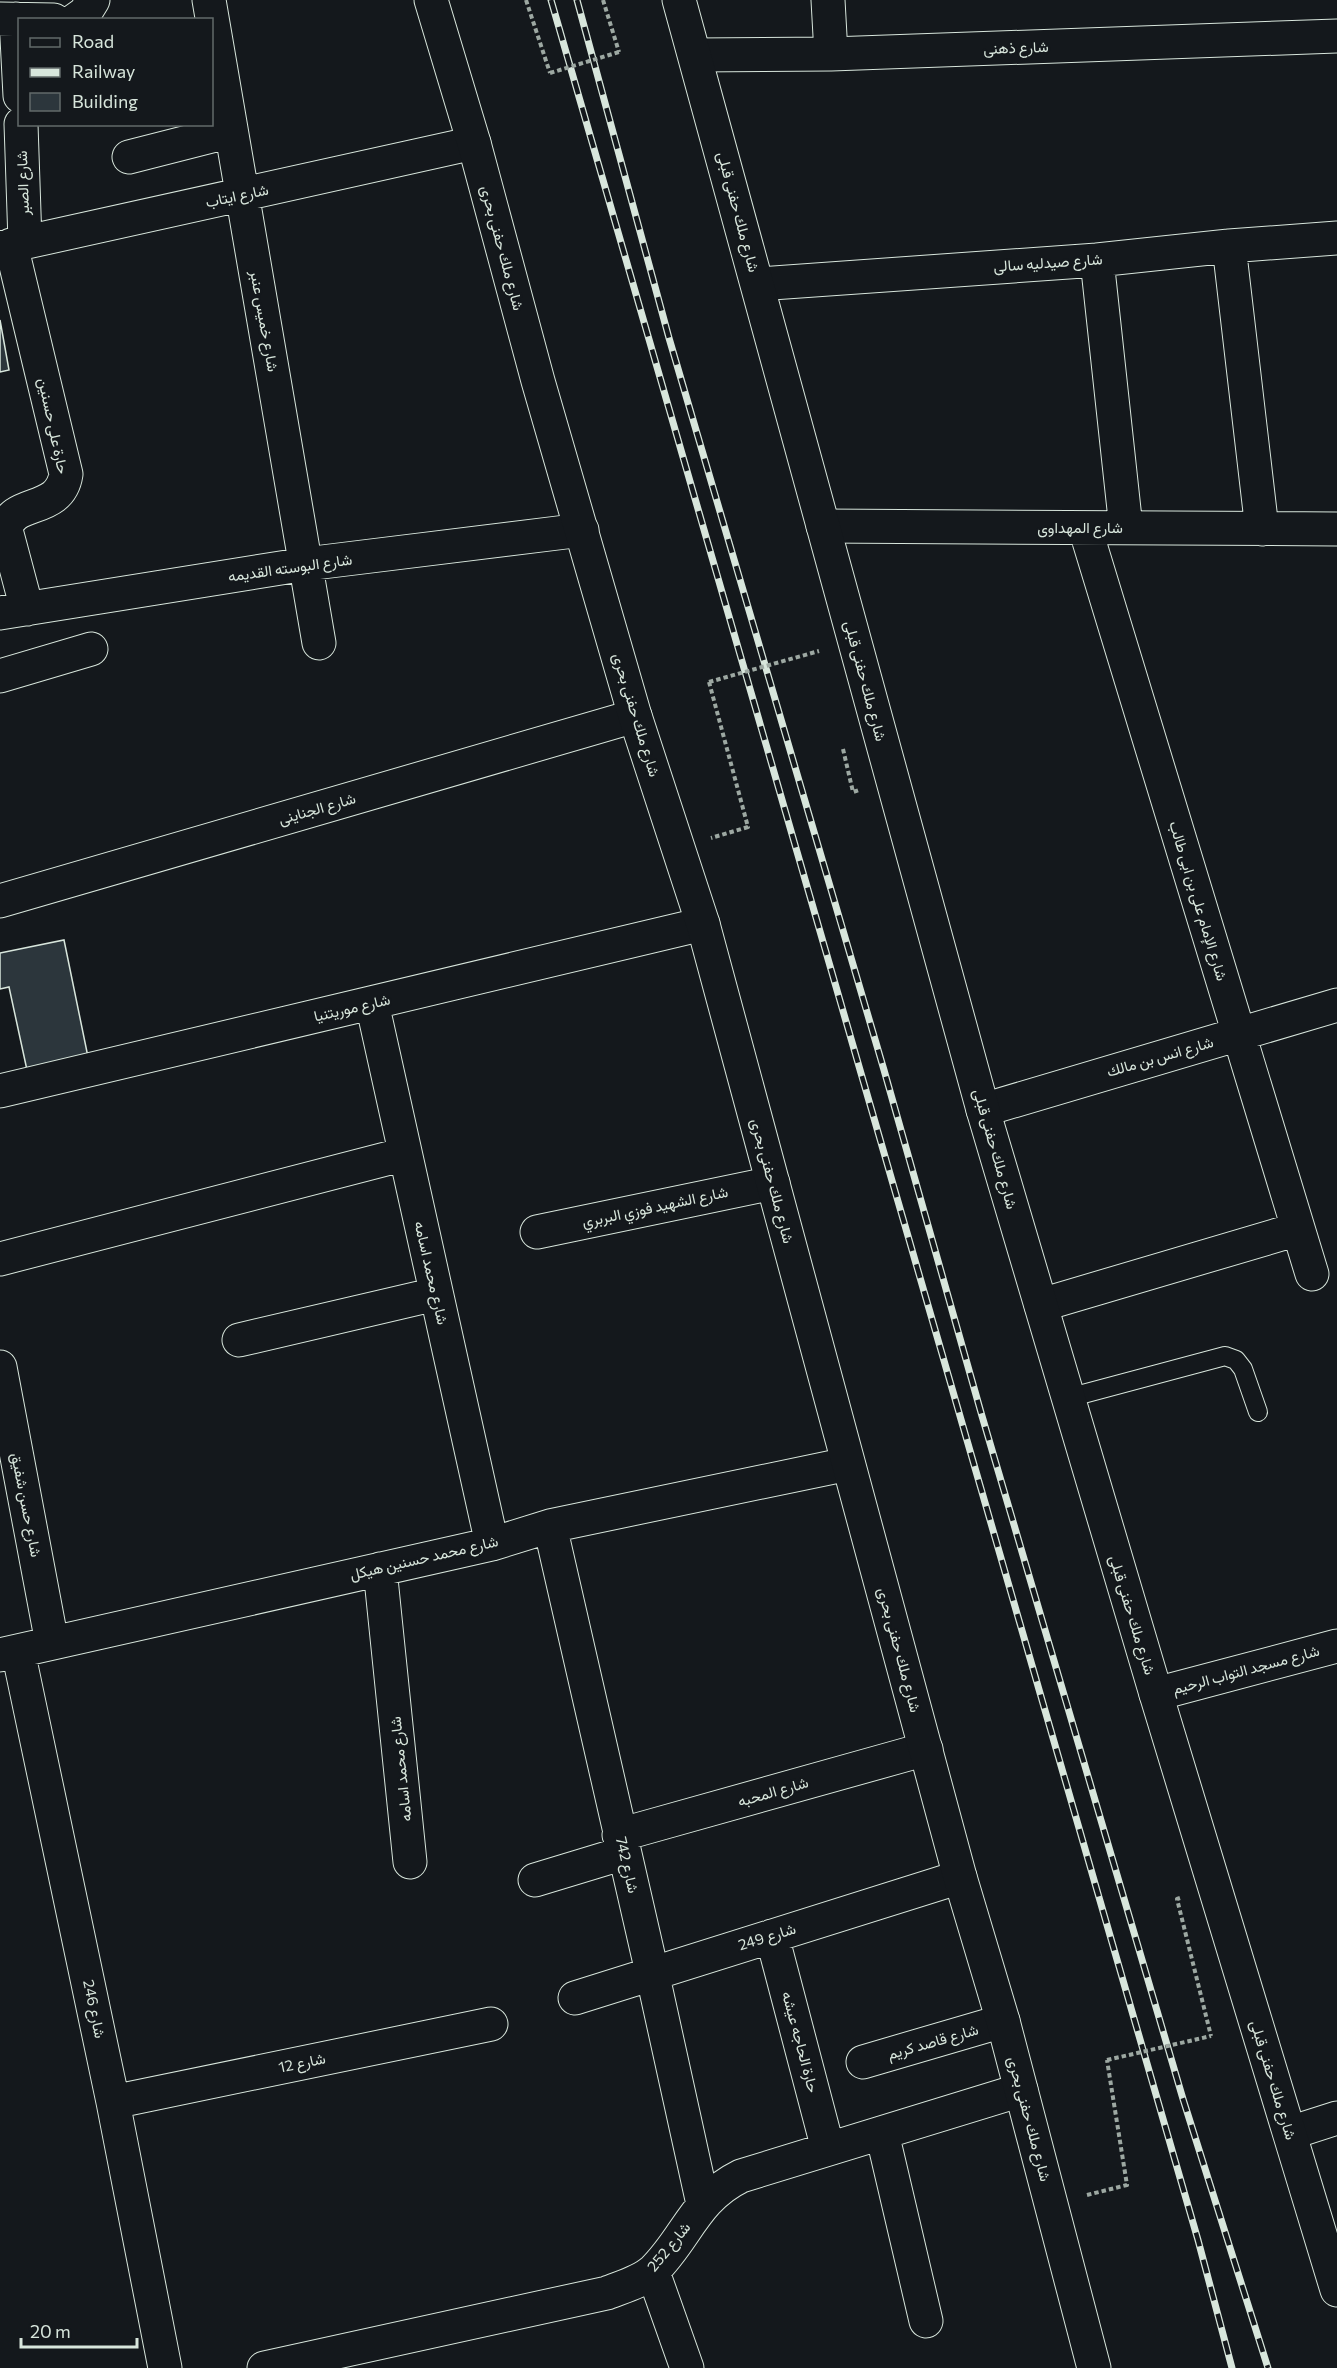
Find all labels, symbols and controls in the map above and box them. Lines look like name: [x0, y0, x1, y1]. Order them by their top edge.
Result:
legend: [18, 18, 213, 126]
text: Road: [72, 30, 114, 52]
street label: شارع ذهنى: [983, 37, 1049, 60]
text: Railway: [72, 60, 135, 82]
text: Building: [72, 90, 138, 112]
street label: شارع ملك حفنى قبلى: [711, 149, 764, 275]
street label: شارع الصبر: [12, 150, 35, 217]
street label: شارع ايتاب: [204, 180, 271, 213]
street label: شارع ملك حفنى بحرى: [475, 183, 528, 313]
street label: شارع صيدليه سالى: [993, 249, 1103, 278]
street label: شارع خميس عنبر: [244, 268, 283, 374]
street label: حارة على حسنين: [33, 376, 73, 476]
street label: شارع المهداوى: [1037, 518, 1123, 539]
street label: شارع البوسته القديمه: [227, 549, 354, 588]
street label: شارع ملك حفنى قبلى: [838, 618, 891, 744]
street label: شارع ملك حفنى بحرى: [607, 651, 664, 780]
street label: شارع الجناينى: [276, 788, 358, 831]
street label: شارع الإمام على بن ابى طالب: [1163, 819, 1232, 984]
street label: شارع موريتنيا: [312, 989, 392, 1027]
street label: شارع انس بن مالك: [1104, 1032, 1216, 1083]
street label: شارع ملك حفنى قبلى: [967, 1087, 1022, 1212]
street label: شارع ملك حفنى بحرى: [745, 1116, 798, 1246]
street label: شارع الشهيد فوزي البربري: [580, 1182, 731, 1235]
street label: شارع محمد اسامه: [408, 1219, 453, 1327]
street label: شارع حسن شفيق: [5, 1451, 46, 1559]
street label: شارع محمد حسنين هيكل: [348, 1531, 501, 1586]
street label: شارع ملك حفنى قبلى: [1103, 1553, 1160, 1678]
street label: شارع ملك حفنى بحرى: [872, 1585, 925, 1715]
street label: شارع مسجد التواب الرحيم: [1170, 1641, 1322, 1700]
street label: شارع محمد اسامه: [386, 1715, 417, 1823]
street label: شارع المحبه: [735, 1772, 811, 1813]
street label: شارع 742: [610, 1835, 643, 1895]
street label: شارع 249: [736, 1919, 799, 1956]
street label: شارع 246: [77, 1978, 110, 2040]
street label: حارة الحاجه عيشه: [778, 1989, 823, 2095]
street label: شارع ملك حفنى قبلى: [1244, 2018, 1301, 2143]
street label: شارع قاصد كريم: [885, 2019, 981, 2066]
street label: شارع 12: [277, 2048, 328, 2079]
street label: شارع ملك حفنى بحرى: [1002, 2054, 1055, 2184]
street label: شارع 252: [643, 2218, 696, 2277]
scale bar: [21, 2311, 136, 2349]
text: 20 m: [30, 2320, 71, 2342]

